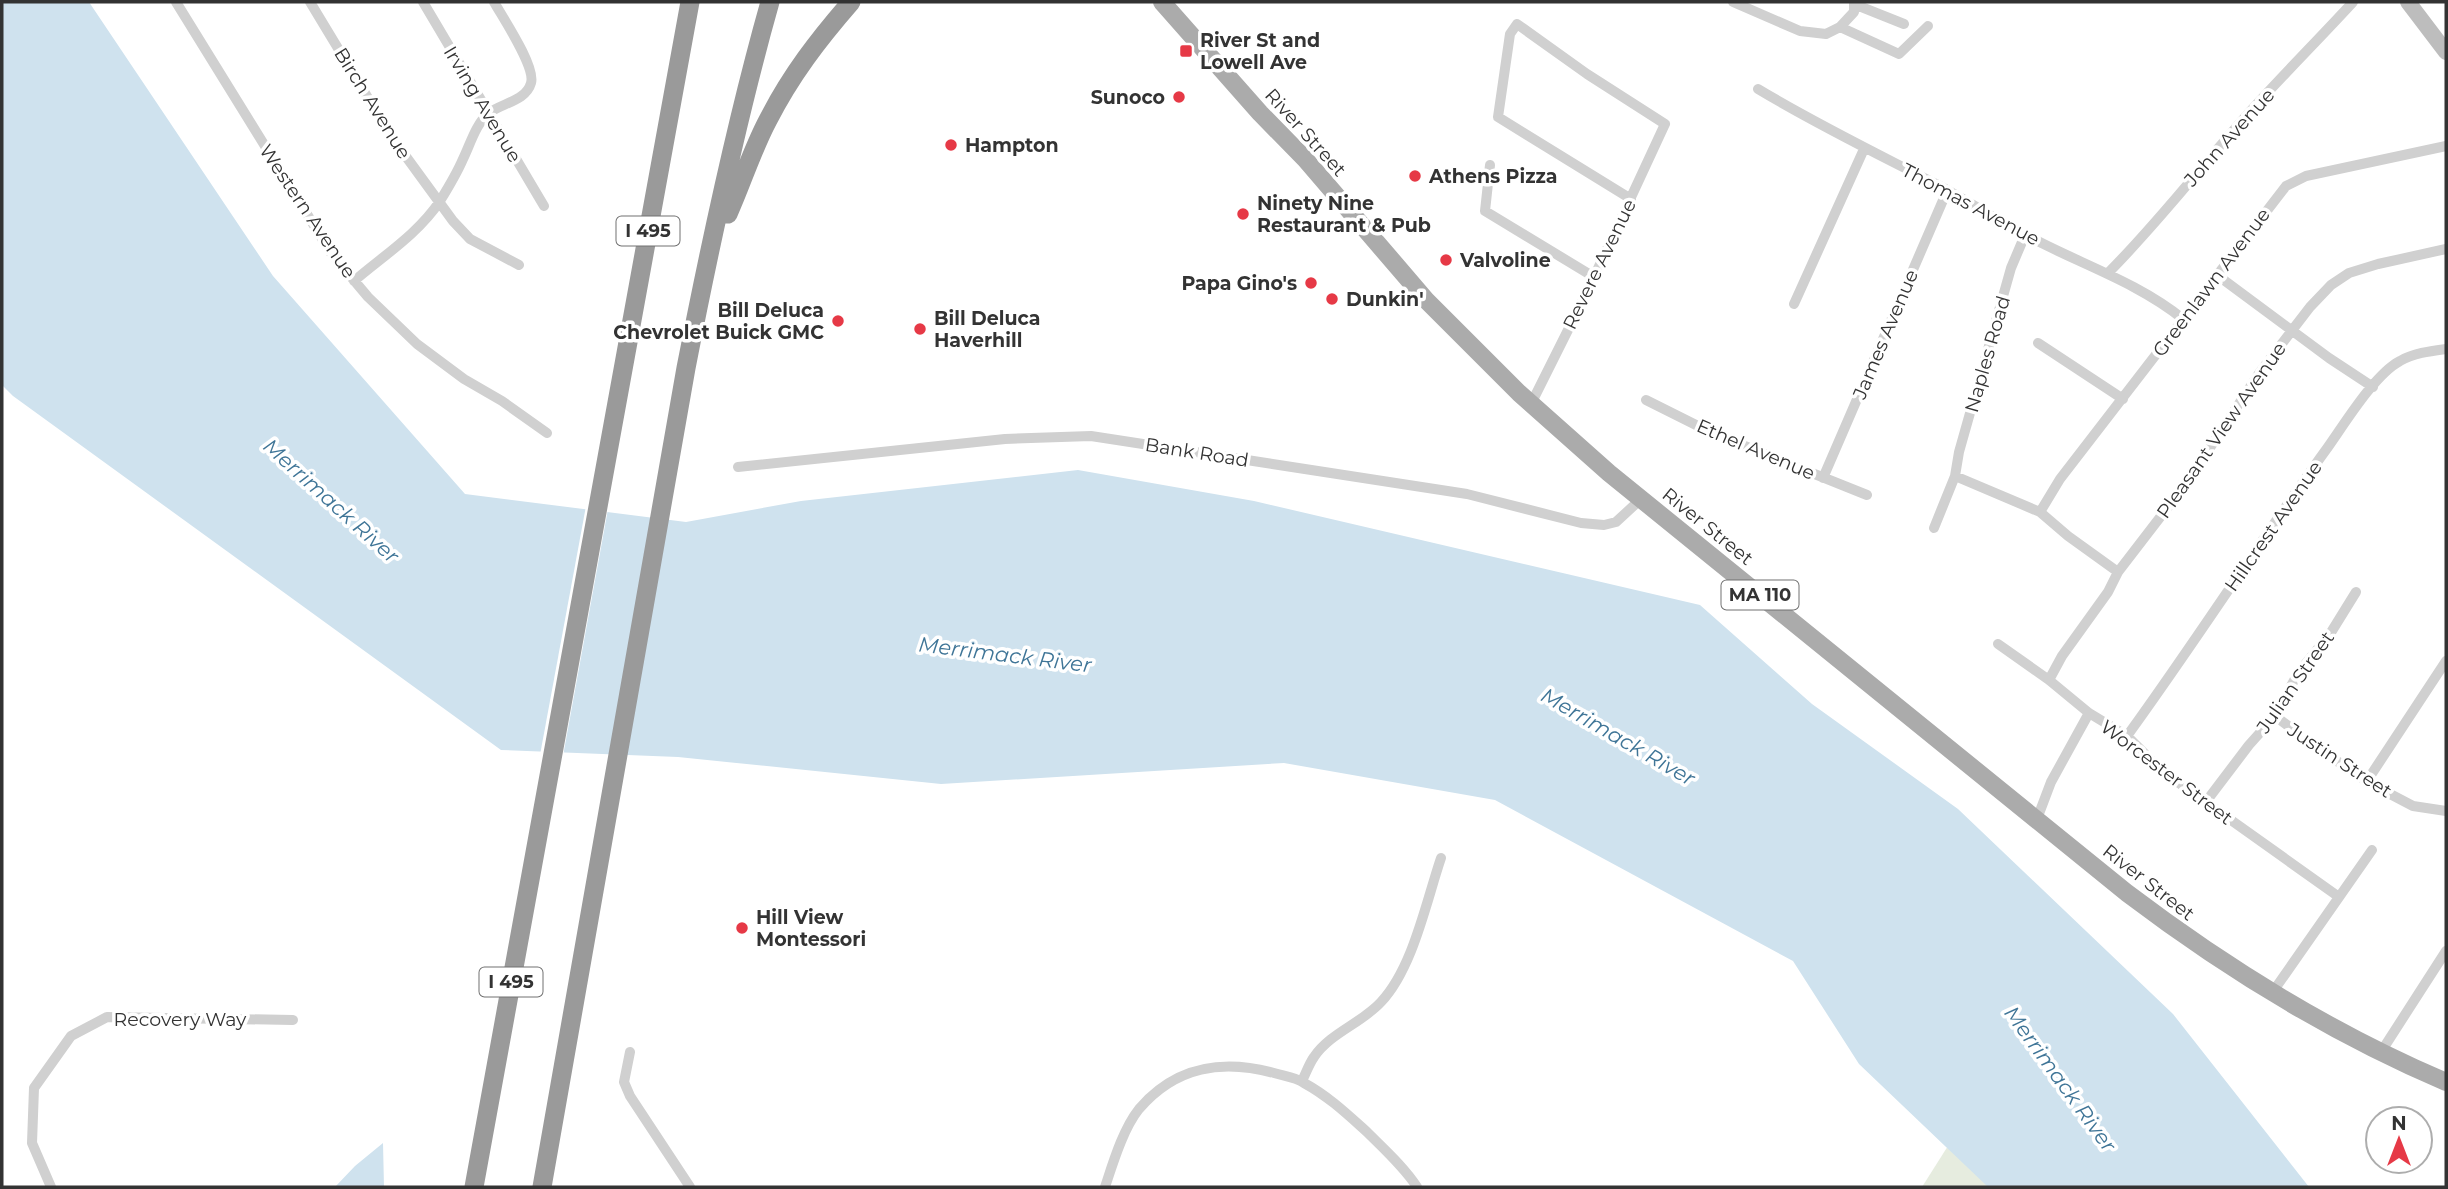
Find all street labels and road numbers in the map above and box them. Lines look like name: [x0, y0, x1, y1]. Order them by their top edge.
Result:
street label: Irving Avenue: [439, 42, 526, 167]
street label: Birch Avenue: [329, 43, 416, 163]
street label: River Street: [1260, 84, 1351, 181]
street label: John Avenue: [2179, 84, 2279, 192]
street label: Western Avenue: [254, 140, 361, 283]
street label: Thomas Avenue: [1898, 158, 2044, 251]
street label: Revere Avenue: [1558, 195, 1641, 333]
street label: Greenlawn Avenue: [2148, 203, 2275, 361]
road number: I 495: [616, 216, 680, 246]
street label: James Avenue: [1847, 266, 1923, 403]
street label: Naples Road: [1960, 293, 2015, 415]
street label: Pleasant View Avenue: [2152, 338, 2291, 523]
street label: Ethel Avenue: [1693, 414, 1818, 485]
street label: Bank Road: [1144, 433, 1250, 472]
street label: Hillcrest Avenue: [2220, 457, 2327, 596]
street label: River Street: [1658, 483, 1758, 570]
road number: MA 110: [1722, 580, 1798, 610]
street label: Julian Street: [2251, 627, 2339, 738]
street label: Worcester Street: [2096, 715, 2238, 830]
street label: Justin Street: [2282, 718, 2396, 803]
street label: River Street: [2098, 839, 2199, 926]
road number: I 495: [480, 967, 542, 996]
street label: Recovery Way: [114, 1008, 247, 1031]

